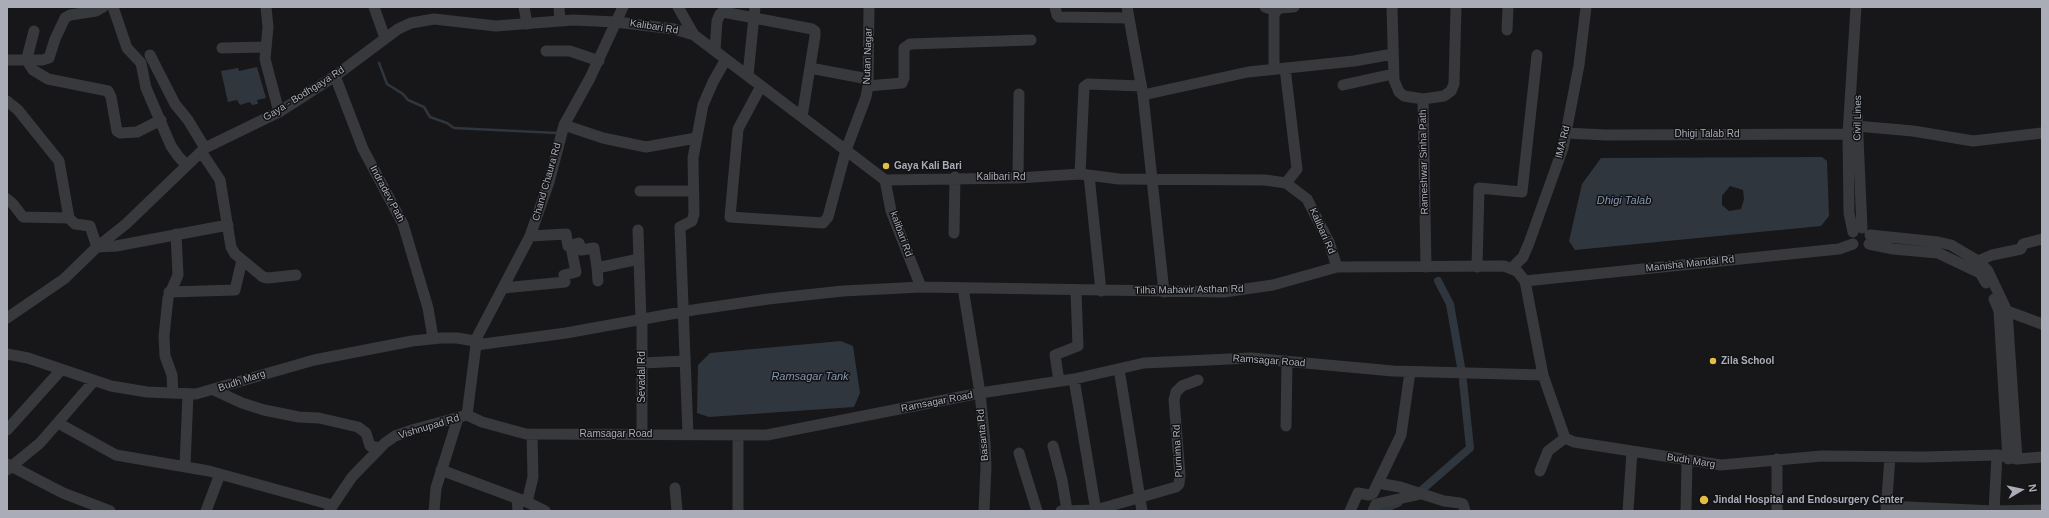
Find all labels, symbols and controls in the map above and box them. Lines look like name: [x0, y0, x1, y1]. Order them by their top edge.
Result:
street label: Kalibari Rd: [629, 17, 679, 37]
street label: Nutan Nagar: [861, 27, 875, 85]
street label: Gaya - Bodhgaya Rd: [261, 64, 347, 124]
street label: Civil Lines: [1852, 95, 1864, 141]
street label: Rameshwar Sinha Path: [1417, 109, 1431, 215]
street label: IMA Rd: [1553, 124, 1573, 160]
street label: Dhigi Talab Rd: [1674, 128, 1740, 140]
street label: Chand Chaura Rd: [530, 142, 564, 222]
place label: Gaya Kali Bari: [894, 160, 962, 172]
marker: Gaya Kali Bari: [881, 161, 891, 171]
street label: Indradev Path: [367, 164, 407, 224]
street label: Kalibari Rd: [977, 171, 1025, 183]
water label: Dhigi Talab: [1597, 194, 1651, 208]
street label: Kalibari Rd: [1307, 206, 1337, 256]
street label: kalibari Rd: [887, 210, 915, 258]
street label: Manisha Mandal Rd: [1645, 253, 1735, 275]
street label: Tilha Mahavir Asthan Rd: [1134, 283, 1244, 297]
street label: Sevadal Rd: [636, 351, 648, 403]
street label: Ramsagar Road: [1232, 352, 1306, 370]
place label: Zila School: [1721, 355, 1774, 367]
marker: Zila School: [1708, 356, 1718, 366]
street label: Budh Marg: [217, 368, 267, 394]
water label: Ramsagar Tank: [771, 370, 849, 384]
street label: Ramsagar Road: [900, 389, 974, 415]
street label: Basanta Rd: [975, 408, 991, 462]
street label: Vishnupad Rd: [397, 412, 461, 442]
street label: Purnima Rd: [1171, 424, 1185, 478]
street label: Ramsagar Road: [580, 428, 652, 440]
street label: Budh Marg: [1666, 451, 1716, 471]
north arrow: [2001, 470, 2041, 510]
text: N: [2026, 483, 2039, 493]
marker: Jindal Hospital and Endosurgery Center: [1698, 494, 1710, 506]
place label: Jindal Hospital and Endosurgery Center: [1713, 494, 1904, 506]

